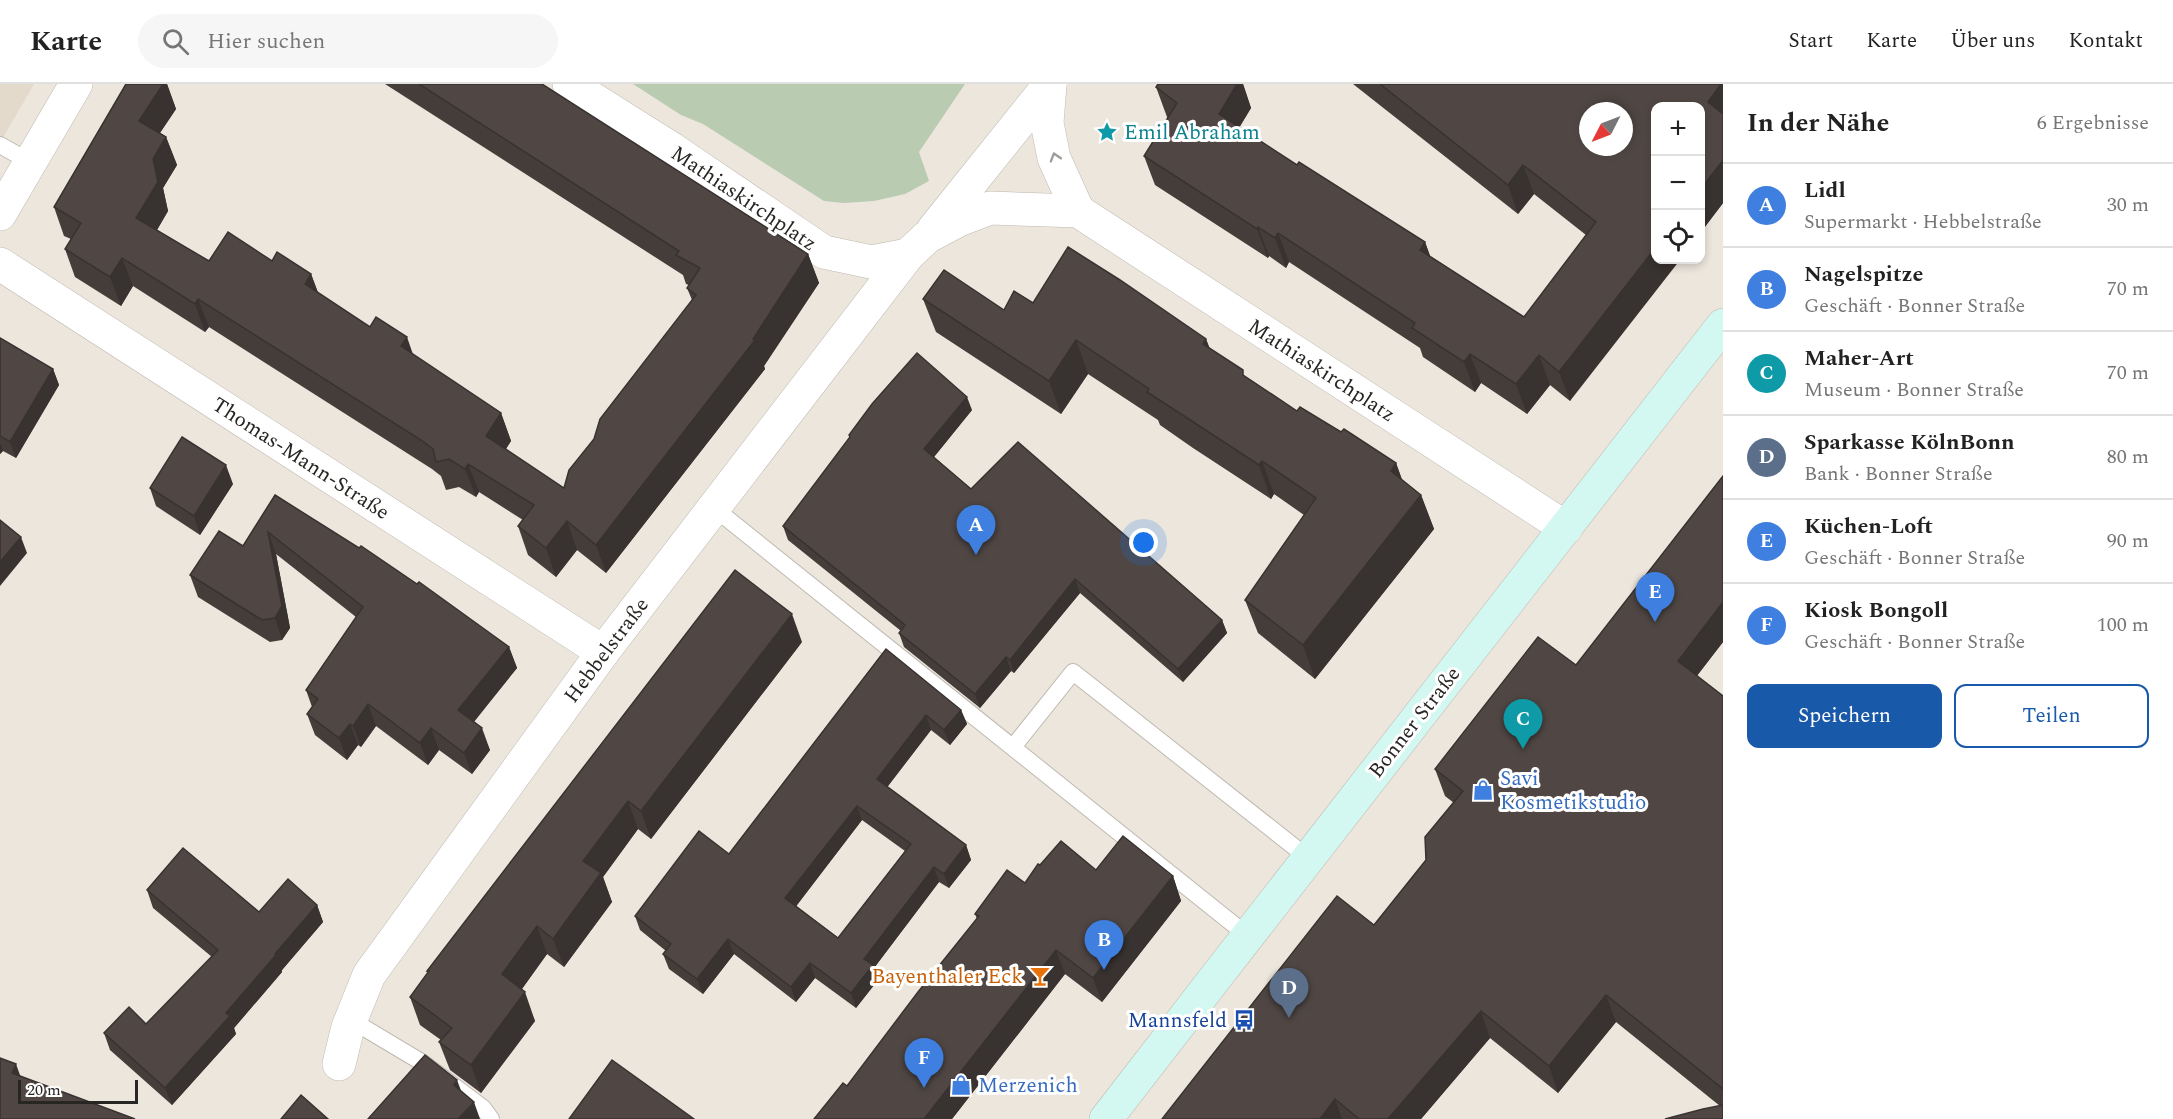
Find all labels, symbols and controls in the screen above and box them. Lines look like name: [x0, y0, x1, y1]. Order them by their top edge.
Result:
search box: [138, 14, 558, 68]
text: Karte: [30, 20, 102, 63]
icon: search: [159, 25, 192, 58]
text: Hier suchen: [207, 25, 325, 58]
text: Start: [1788, 25, 1833, 57]
text: Karte: [1866, 25, 1917, 57]
text: Über uns: [1950, 25, 2035, 57]
text: Kontakt: [2068, 25, 2143, 57]
north arrow: [1579, 102, 1633, 156]
map controls: [1651, 102, 1705, 264]
button: +: [1651, 102, 1705, 156]
text: In der Nähe: [1747, 103, 1889, 143]
text: 6 Ergebnisse: [2037, 108, 2149, 138]
place label: Emil Abraham: [1124, 117, 1260, 149]
place icon: Emil Abraham: [1095, 120, 1119, 144]
street label: Mathiaskirchplatz: [664, 138, 823, 260]
one-way arrow: [1050, 152, 1062, 163]
button: −: [1651, 156, 1705, 210]
text: Lidl: [1804, 174, 1846, 207]
text: A: [1759, 190, 1774, 220]
text: 30 m: [2107, 190, 2149, 220]
text: Supermarkt · Hebbelstraße: [1804, 207, 2042, 237]
button: locate: [1651, 210, 1705, 264]
text: Nagelspitze: [1804, 258, 1923, 291]
text: B: [1759, 274, 1774, 304]
text: 70 m: [2107, 274, 2149, 304]
text: Geschäft · Bonner Straße: [1804, 291, 2025, 321]
street label: Mathiaskirchplatz: [1241, 311, 1402, 431]
text: Maher-Art: [1804, 342, 1914, 375]
text: C: [1759, 358, 1774, 388]
text: 70 m: [2107, 358, 2149, 388]
text: Museum · Bonner Straße: [1804, 375, 2024, 405]
street label: Thomas-Mann-Straße: [205, 389, 396, 528]
text: Sparkasse KölnBonn: [1804, 426, 2015, 459]
text: D: [1758, 442, 1775, 472]
text: 80 m: [2107, 442, 2149, 472]
text: Bank · Bonner Straße: [1804, 459, 1993, 489]
pin: A: [956, 506, 996, 555]
text: Küchen-Loft: [1804, 510, 1933, 543]
text: E: [1760, 526, 1773, 556]
text: 90 m: [2107, 526, 2149, 556]
your location: [1129, 528, 1158, 557]
text: Geschäft · Bonner Straße: [1804, 543, 2025, 573]
pin: E: [1636, 572, 1674, 622]
street label: Hebbelstraße: [556, 591, 657, 710]
text: Kiosk Bongoll: [1804, 594, 1948, 627]
text: F: [1760, 610, 1773, 640]
text: 100 m: [2097, 610, 2149, 640]
text: Geschäft · Bonner Straße: [1804, 627, 2025, 657]
street label: Bonner Straße: [1361, 660, 1469, 785]
button: Speichern: [1747, 684, 1942, 748]
button: Teilen: [1954, 684, 2149, 748]
pin: C: [1504, 700, 1543, 749]
place label: Savi Kosmetikstudio: [1500, 763, 1646, 819]
shop icon: Savi Kosmetikstudio: [1471, 778, 1495, 802]
pin: B: [1084, 920, 1124, 970]
place label: Bayenthaler Eck: [871, 961, 1023, 993]
bar icon: Bayenthaler Eck: [1028, 964, 1052, 988]
pin: D: [1270, 968, 1308, 1018]
place label: Mannsfeld: [1128, 1005, 1227, 1037]
bus stop icon: Mannsfeld: [1232, 1008, 1256, 1032]
pin: F: [904, 1038, 944, 1088]
place label: Merzenich: [978, 1070, 1078, 1102]
shop icon: Merzenich: [949, 1073, 973, 1097]
scale bar: [18, 1077, 138, 1104]
text: 20 m: [27, 1078, 61, 1102]

